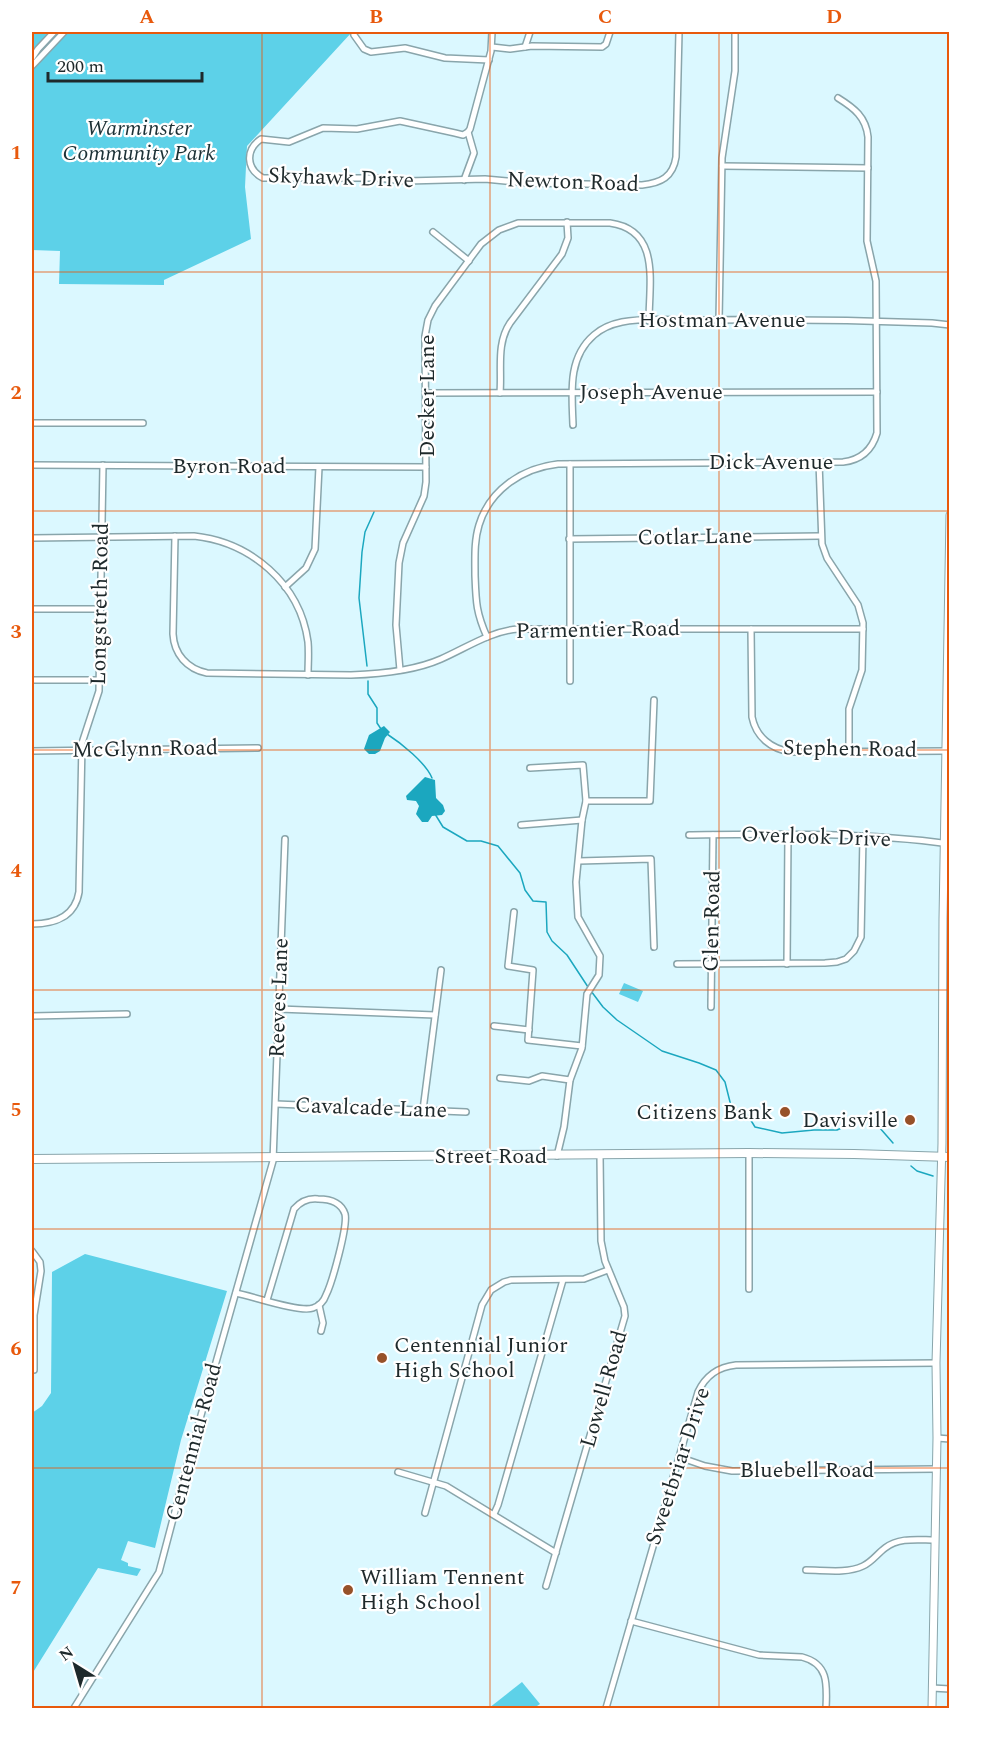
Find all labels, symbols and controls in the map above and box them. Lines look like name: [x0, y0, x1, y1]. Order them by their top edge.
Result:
text: A: [139, 2, 155, 32]
text: B: [369, 2, 383, 32]
text: C: [598, 2, 612, 32]
text: D: [826, 2, 842, 32]
scale bar: [48, 45, 202, 83]
text: 200 m: [57, 53, 104, 80]
park label: Warminster Community Park: [63, 112, 215, 170]
text: 1: [10, 138, 22, 168]
street label: Skyhawk Drive: [267, 159, 415, 197]
street label: Newton Road: [506, 163, 640, 201]
street label: Hostman Avenue: [638, 304, 806, 337]
street label: Decker Lane: [411, 334, 444, 458]
street label: Joseph Avenue: [579, 376, 723, 409]
text: 2: [10, 378, 22, 408]
street label: Dick Avenue: [709, 446, 833, 479]
street label: Byron Road: [172, 450, 286, 483]
street label: Cotlar Lane: [637, 519, 753, 555]
street label: Longstreth Road: [82, 522, 118, 686]
street label: Parmentier Road: [515, 612, 681, 648]
text: 3: [10, 617, 22, 647]
street label: McGlynn Road: [72, 731, 218, 767]
street label: Stephen Road: [783, 731, 917, 767]
street label: Overlook Drive: [740, 818, 892, 856]
text: 4: [10, 856, 22, 886]
street label: Glen Road: [695, 870, 729, 972]
street label: Reeves Lane: [260, 937, 298, 1059]
street label: Cavalcade Lane: [294, 1089, 448, 1127]
text: 5: [10, 1095, 22, 1125]
place label: Citizens Bank: [636, 1096, 773, 1129]
place label: Davisville: [802, 1104, 898, 1137]
marker: Citizens Bank: [778, 1105, 792, 1119]
marker: Davisville: [903, 1113, 917, 1127]
street label: Street Road: [435, 1140, 547, 1173]
street label: Lowell Road: [571, 1326, 637, 1452]
place label: Centennial Junior High School: [394, 1329, 568, 1387]
text: 6: [10, 1334, 22, 1364]
marker: Centennial Junior High School: [375, 1351, 389, 1365]
street label: Centennial Road: [157, 1359, 231, 1525]
street label: Sweetbriar Drive: [637, 1383, 719, 1549]
street label: Bluebell Road: [740, 1454, 874, 1487]
place label: William Tennent High School: [360, 1561, 525, 1619]
text: 7: [10, 1573, 22, 1603]
marker: William Tennent High School: [341, 1583, 355, 1597]
north arrow: [45, 1635, 105, 1695]
text: N: [54, 1640, 79, 1667]

